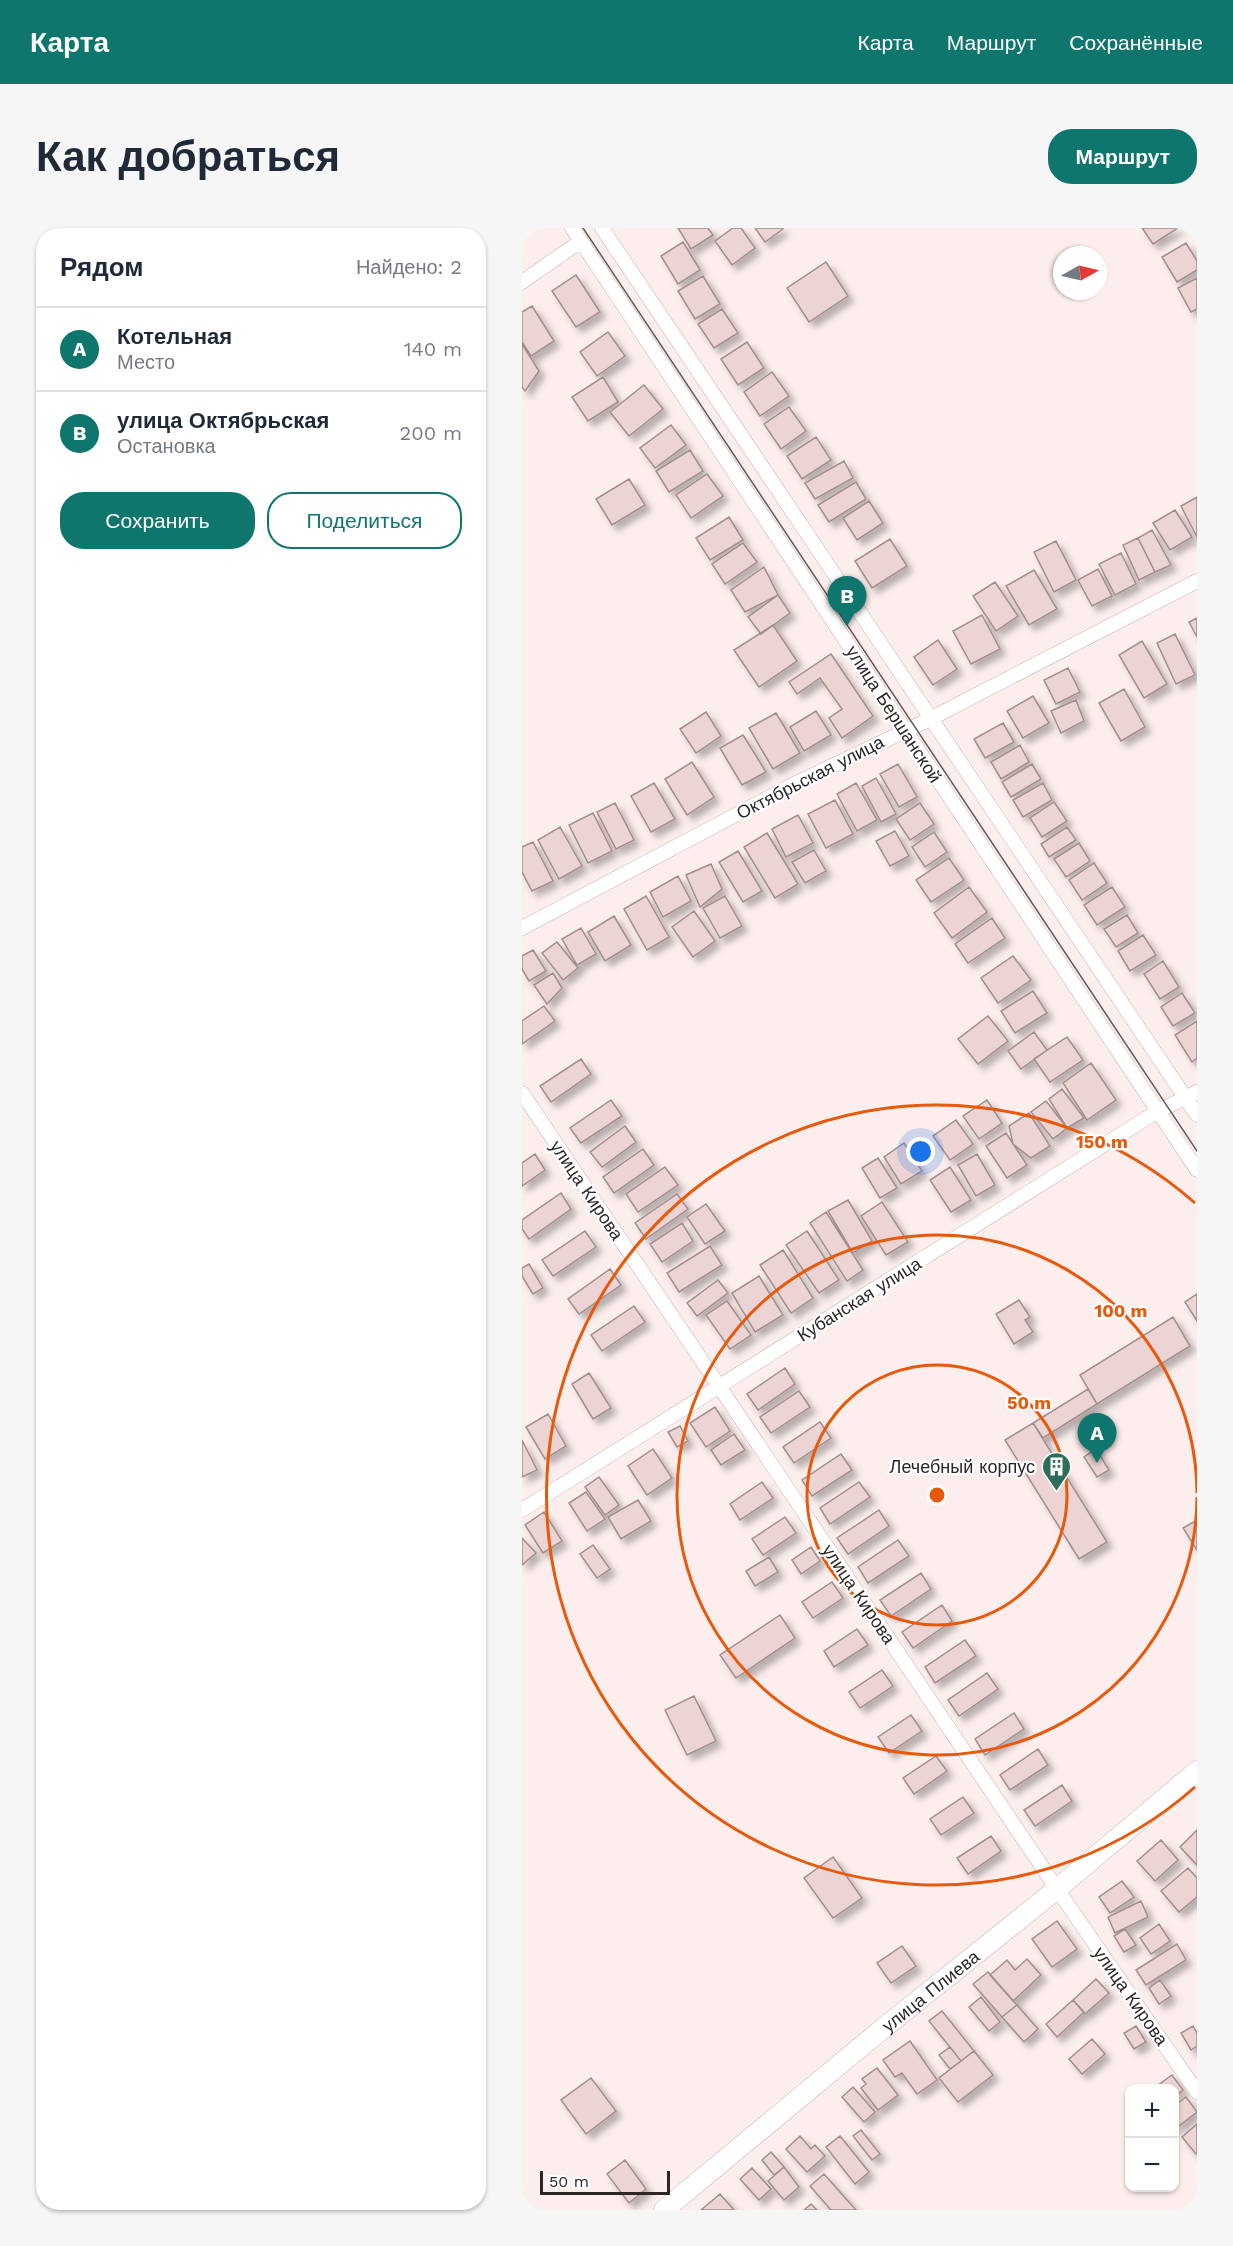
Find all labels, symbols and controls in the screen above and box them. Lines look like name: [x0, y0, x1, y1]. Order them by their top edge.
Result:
text: Карта: [30, 26, 109, 59]
text: Карта: [858, 30, 914, 55]
text: Маршрут: [947, 30, 1036, 55]
text: Сохранённые: [1069, 30, 1203, 55]
button: Маршрут: [1048, 129, 1197, 184]
text: Как добраться: [36, 132, 340, 181]
north arrow: [1053, 246, 1107, 300]
text: Рядом: [60, 252, 143, 282]
text: Найдено: 2: [356, 255, 462, 279]
text: Котельная: [117, 324, 232, 349]
text: A: [73, 337, 86, 361]
text: 140 m: [404, 337, 462, 361]
text: Место: [117, 350, 175, 374]
text: улица Октябрьская: [117, 408, 329, 433]
text: B: [73, 421, 86, 445]
text: 200 m: [400, 421, 462, 445]
text: Остановка: [117, 434, 216, 458]
button: Сохранить: [60, 492, 255, 549]
button: Поделиться: [267, 492, 462, 549]
pin: B: [828, 576, 866, 626]
street label: улица Бершанской: [842, 642, 946, 786]
street label: Октябрьская улица: [733, 730, 888, 823]
text: 150 m: [1076, 1131, 1128, 1152]
street label: улица Кирова: [546, 1136, 629, 1245]
your location: [906, 1137, 935, 1166]
street label: Кубанская улица: [793, 1252, 926, 1346]
text: 100 m: [1094, 1300, 1148, 1321]
text: 50 m: [1007, 1392, 1051, 1413]
pin: A: [1078, 1414, 1116, 1463]
building icon: Лечебный корпус: [1040, 1450, 1072, 1492]
place label: Лечебный корпус: [890, 1456, 1035, 1477]
centre of rings: [927, 1485, 947, 1505]
street label: улица Кирова: [818, 1540, 901, 1649]
street label: улица Кирова: [1089, 1943, 1173, 2050]
street label: улица Плиева: [877, 1945, 984, 2036]
map controls: [1125, 2084, 1179, 2192]
button: +: [1125, 2084, 1179, 2138]
button: −: [1125, 2138, 1179, 2192]
scale bar: [540, 2168, 670, 2196]
text: 50 m: [549, 2172, 589, 2191]

